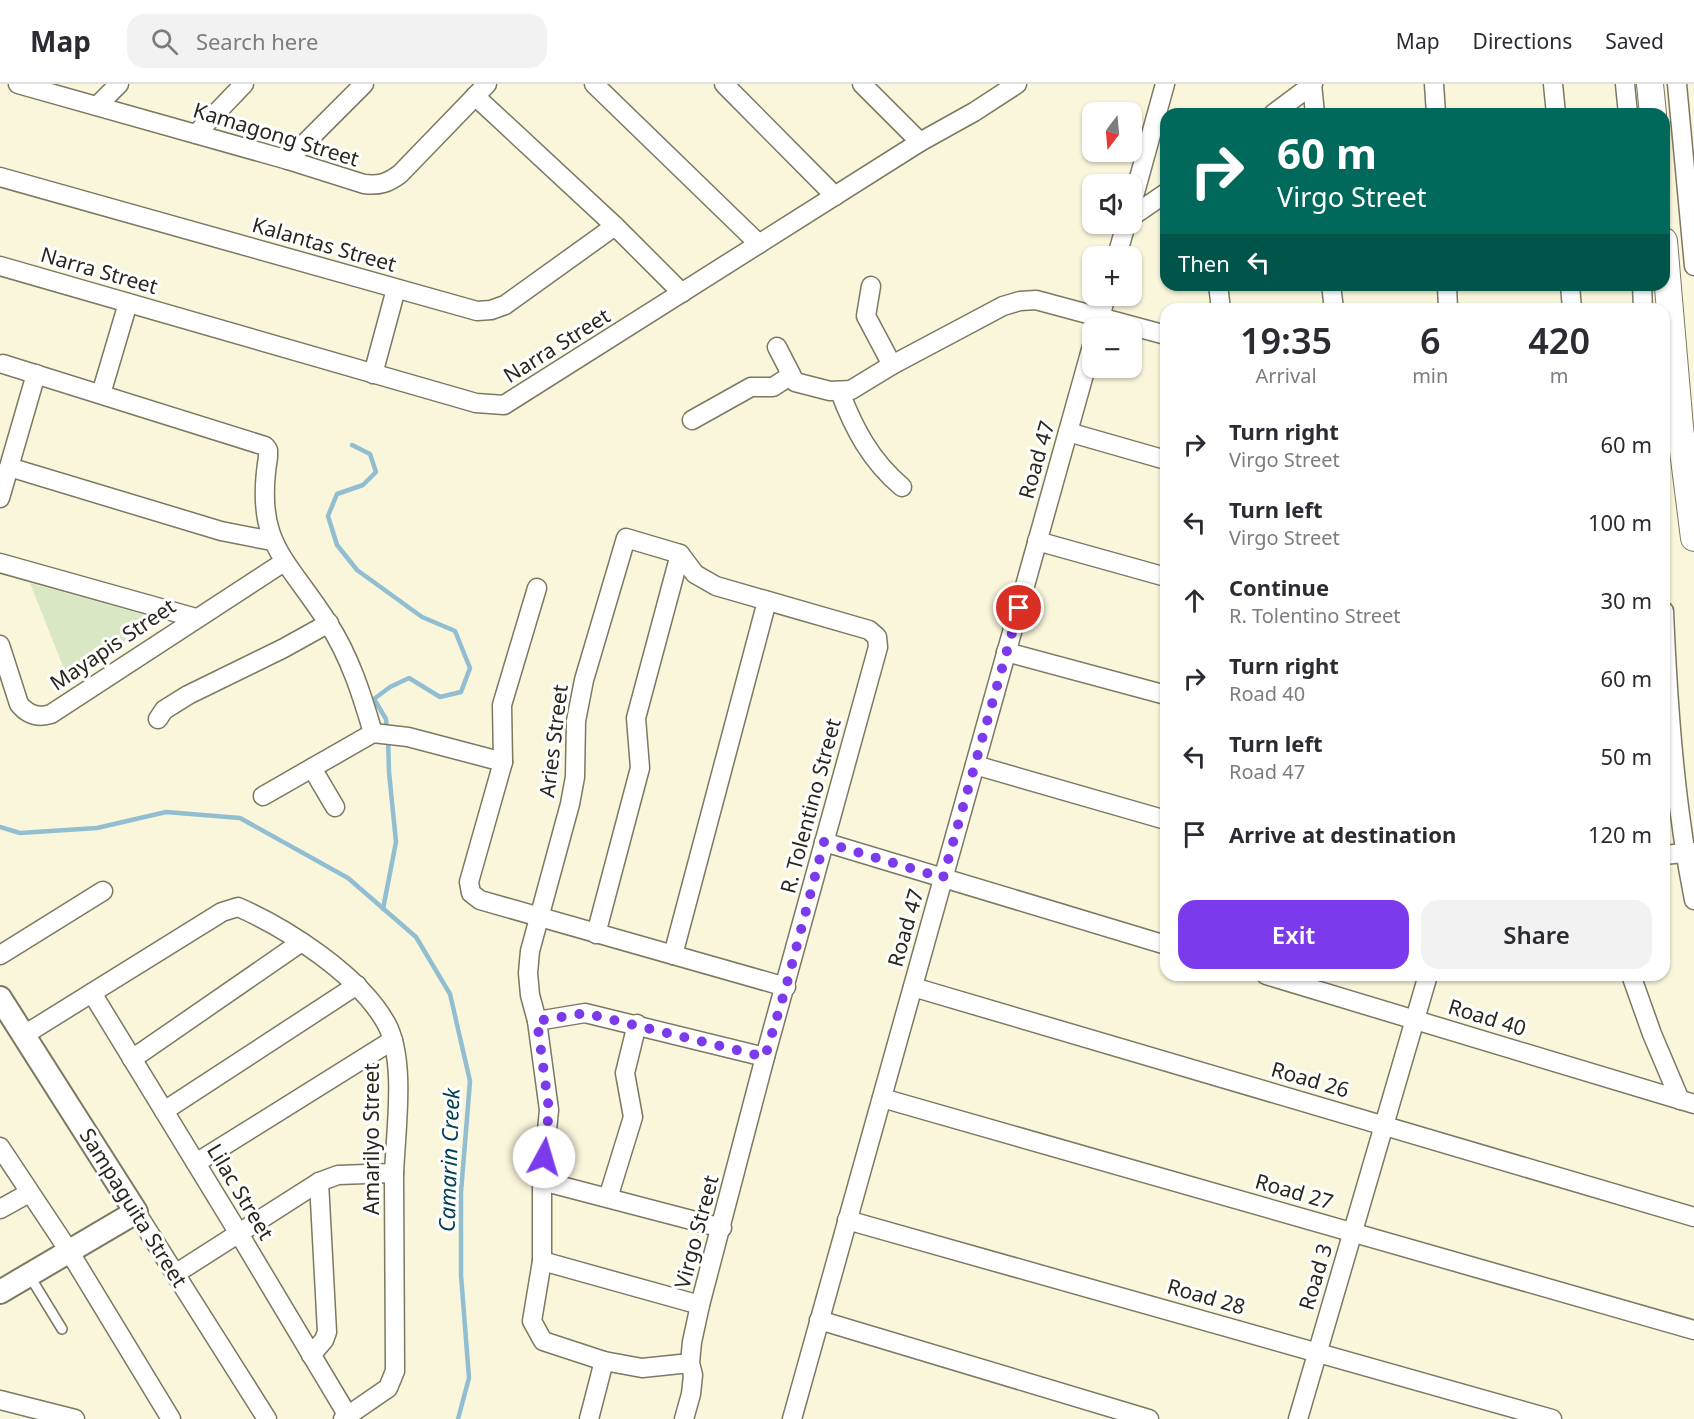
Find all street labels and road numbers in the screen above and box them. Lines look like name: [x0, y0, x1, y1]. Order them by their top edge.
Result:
street label: Kamagong Street: [190, 96, 363, 173]
street label: Kalantas Street: [249, 210, 400, 278]
street label: Narra Street: [37, 240, 161, 300]
street label: Narra Street: [498, 301, 615, 389]
street label: Road 47: [1012, 417, 1061, 502]
street label: Mayapis Street: [44, 592, 181, 697]
street label: Aries Street: [532, 682, 574, 799]
street label: R. Tolentino Street: [773, 715, 847, 896]
street label: Road 47: [881, 885, 930, 970]
street label: Road 40: [1445, 992, 1530, 1042]
street label: Road 26: [1268, 1055, 1353, 1104]
street label: Amarilyo Street: [357, 1063, 385, 1215]
street label: Sampaguita Street: [74, 1123, 194, 1293]
street label: Lilac Street: [201, 1138, 281, 1245]
street label: Road 27: [1252, 1167, 1337, 1216]
street label: Virgo Street: [667, 1172, 725, 1291]
street label: Road 3: [1292, 1240, 1338, 1313]
street label: Road 28: [1164, 1272, 1249, 1321]

